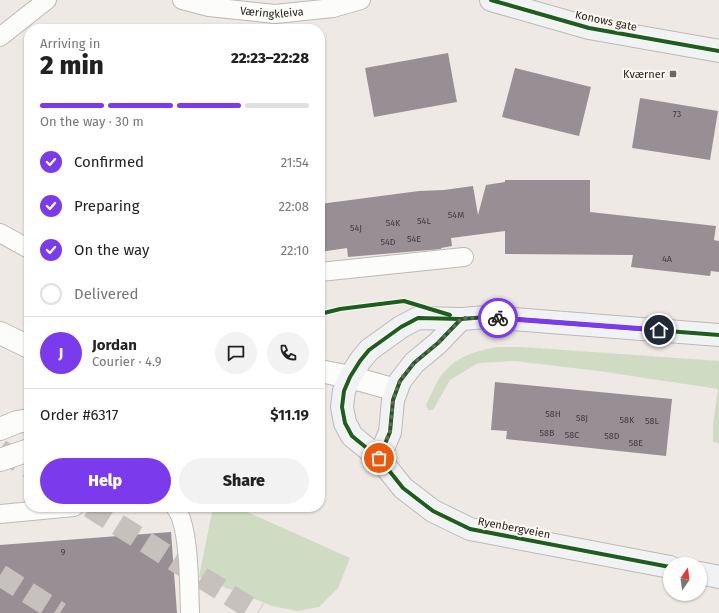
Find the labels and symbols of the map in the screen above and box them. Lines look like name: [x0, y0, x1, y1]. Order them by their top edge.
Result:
street label: Væringkleiva: [239, 4, 304, 21]
street label: Konows gate: [574, 8, 638, 34]
place label: Kværner: [623, 68, 666, 81]
marker: Kværner: [668, 69, 678, 79]
house number: 73: [673, 109, 681, 119]
house number: 54M: [448, 210, 464, 220]
house number: 54L: [417, 216, 431, 226]
house number: 54K: [386, 218, 401, 228]
house number: 54J: [350, 223, 362, 233]
house number: 54E: [407, 234, 421, 244]
house number: 54D: [380, 237, 396, 247]
house number: 4A: [662, 254, 673, 264]
courier: [478, 298, 518, 338]
pin: [642, 313, 676, 347]
house number: 58H: [545, 409, 561, 419]
house number: 58J: [576, 413, 588, 423]
house number: 58K: [620, 415, 635, 425]
house number: 58L: [645, 416, 659, 426]
house number: 58B: [540, 428, 555, 438]
house number: 58C: [565, 430, 579, 440]
house number: 58D: [604, 431, 620, 441]
house number: 58E: [629, 438, 643, 448]
pin: [362, 441, 396, 475]
street label: Ryenbergveien: [477, 515, 551, 541]
house number: 9: [61, 547, 66, 557]
north arrow: [663, 557, 707, 601]

